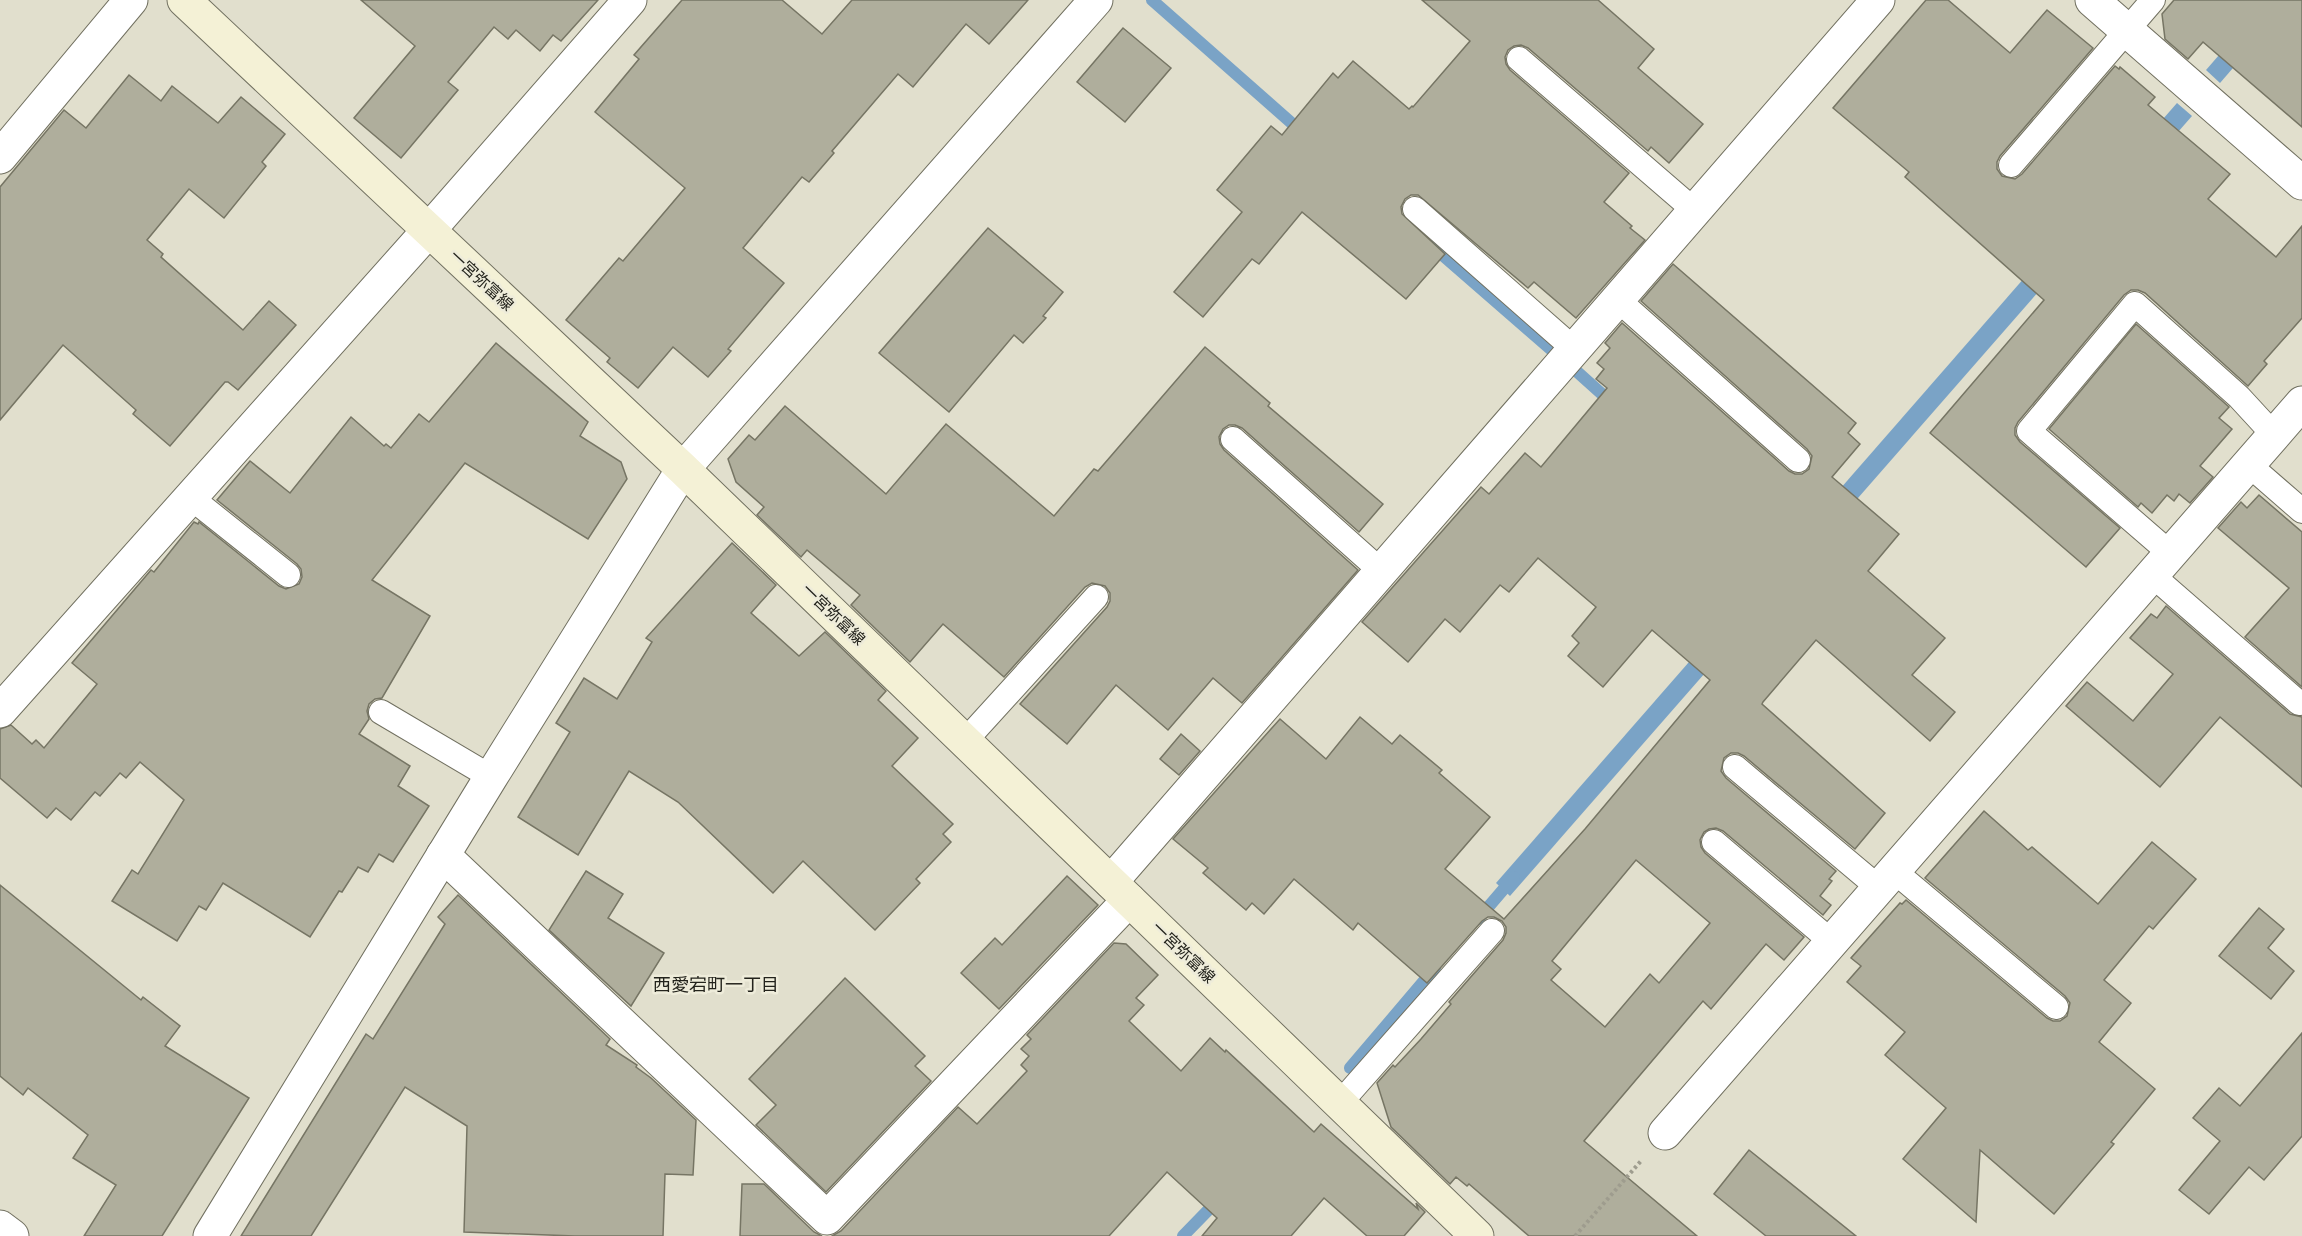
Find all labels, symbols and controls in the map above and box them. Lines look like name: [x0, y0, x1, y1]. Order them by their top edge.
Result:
street label: 一宮弥富線: [445, 245, 519, 315]
street label: 一宮弥富線: [798, 578, 870, 650]
street label: 一宮弥富線: [1148, 916, 1220, 988]
district label: 西愛宕町一丁目: [653, 972, 779, 996]

